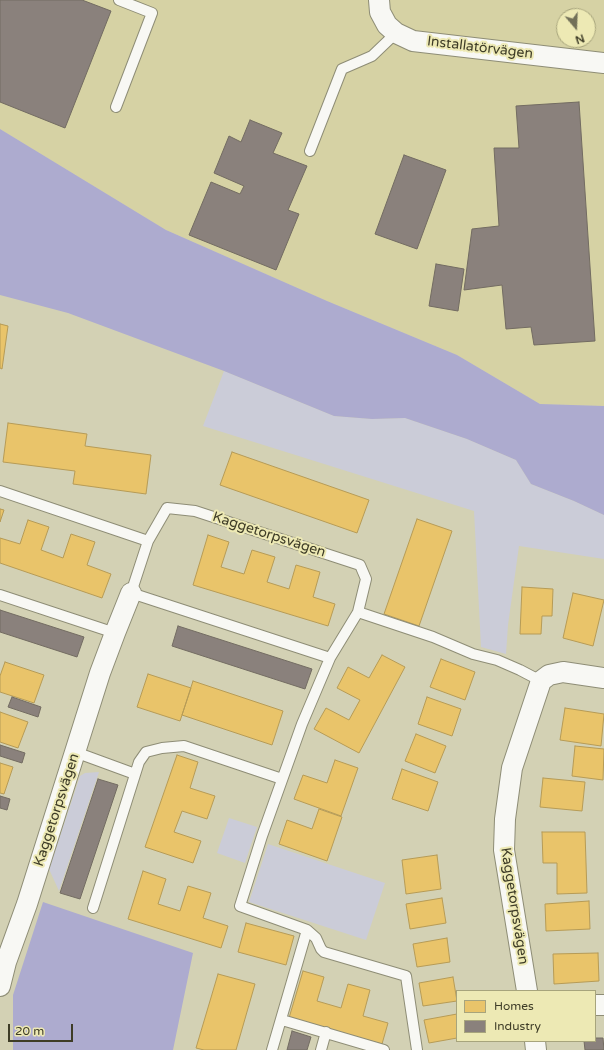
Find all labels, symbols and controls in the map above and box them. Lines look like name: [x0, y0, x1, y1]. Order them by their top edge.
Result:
north arrow: [556, 8, 596, 48]
text: N: [573, 31, 586, 46]
street label: Installatörvägen: [426, 33, 534, 63]
street label: Kaggetorpsvägen: [210, 509, 328, 561]
street label: Kaggetorpsvägen: [31, 751, 83, 869]
street label: Kaggetorpsvägen: [496, 846, 532, 966]
legend: [456, 990, 596, 1042]
text: Homes: [494, 999, 534, 1013]
scale bar: [10, 1016, 75, 1042]
text: Industry: [494, 1019, 541, 1033]
text: 20 m: [15, 1024, 44, 1038]

